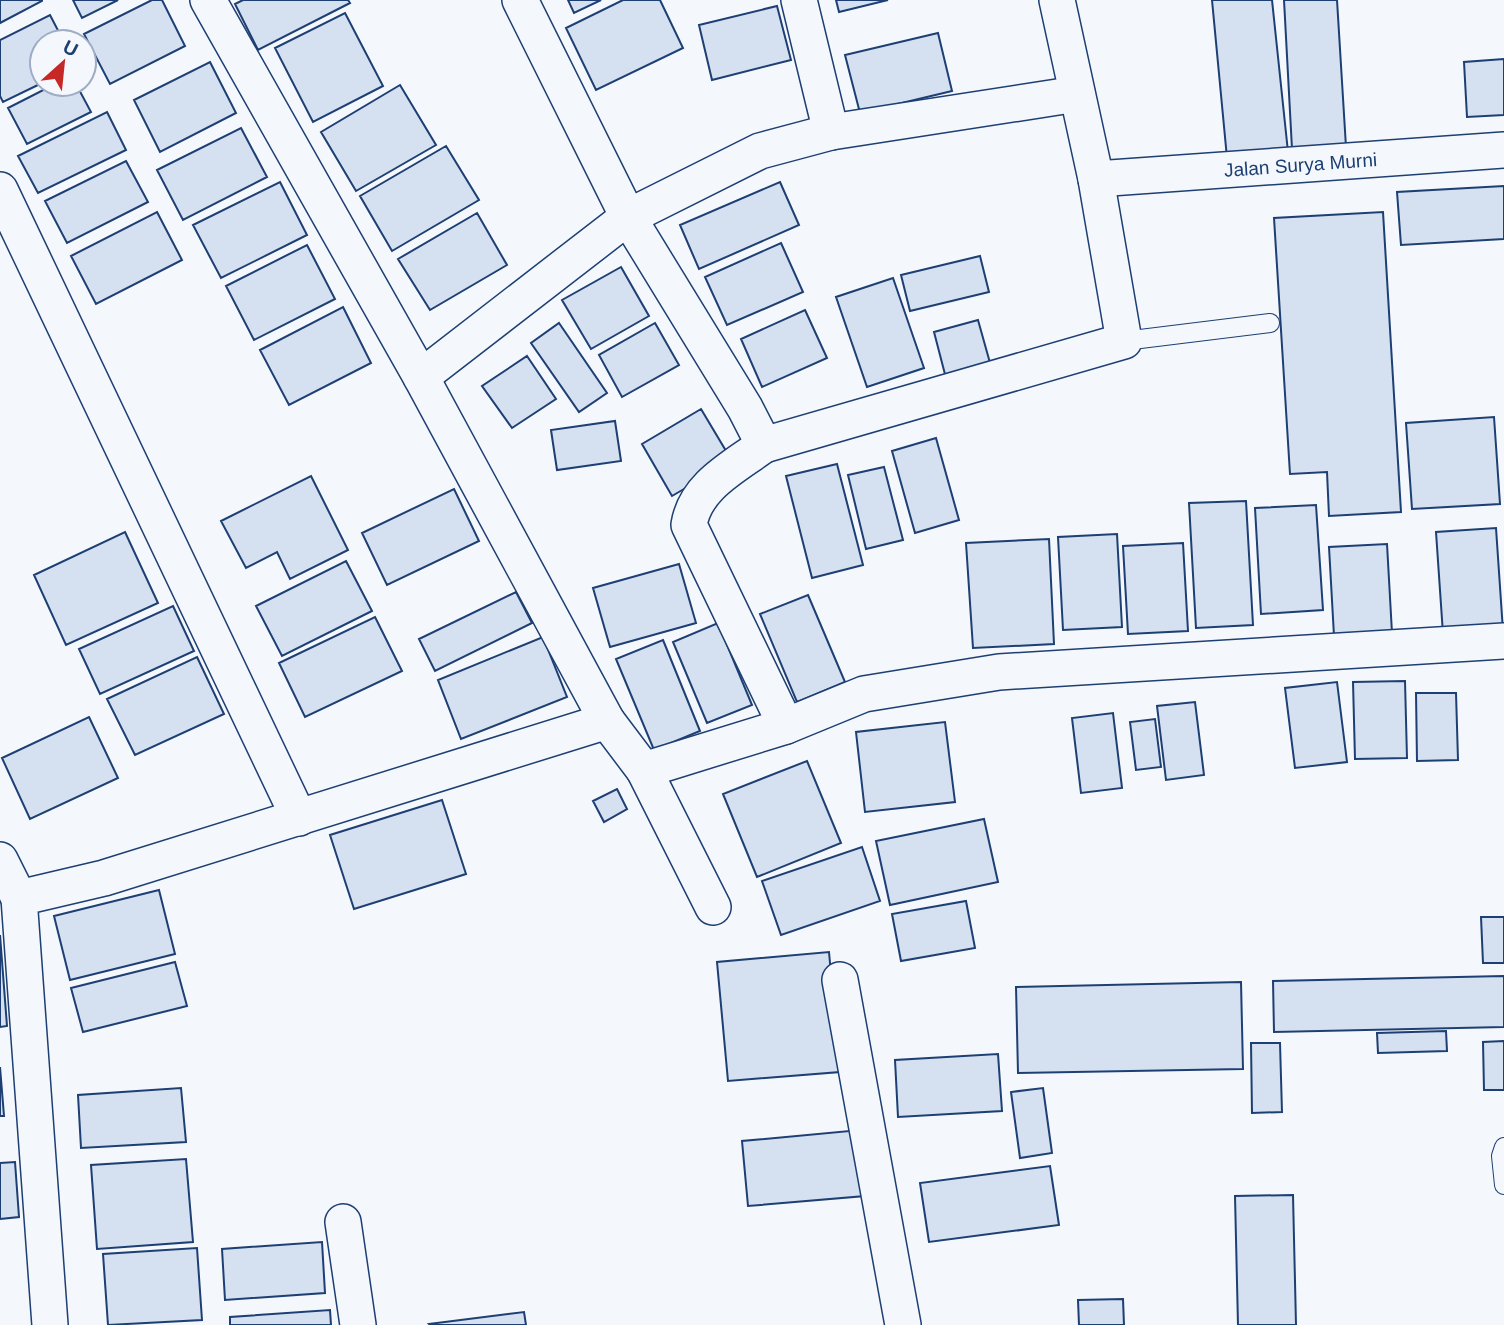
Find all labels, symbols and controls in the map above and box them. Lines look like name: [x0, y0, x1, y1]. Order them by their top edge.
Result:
north arrow: [28, 28, 98, 98]
text: U: [60, 36, 81, 61]
street label: Jalan Surya Murni: [1223, 149, 1378, 180]

